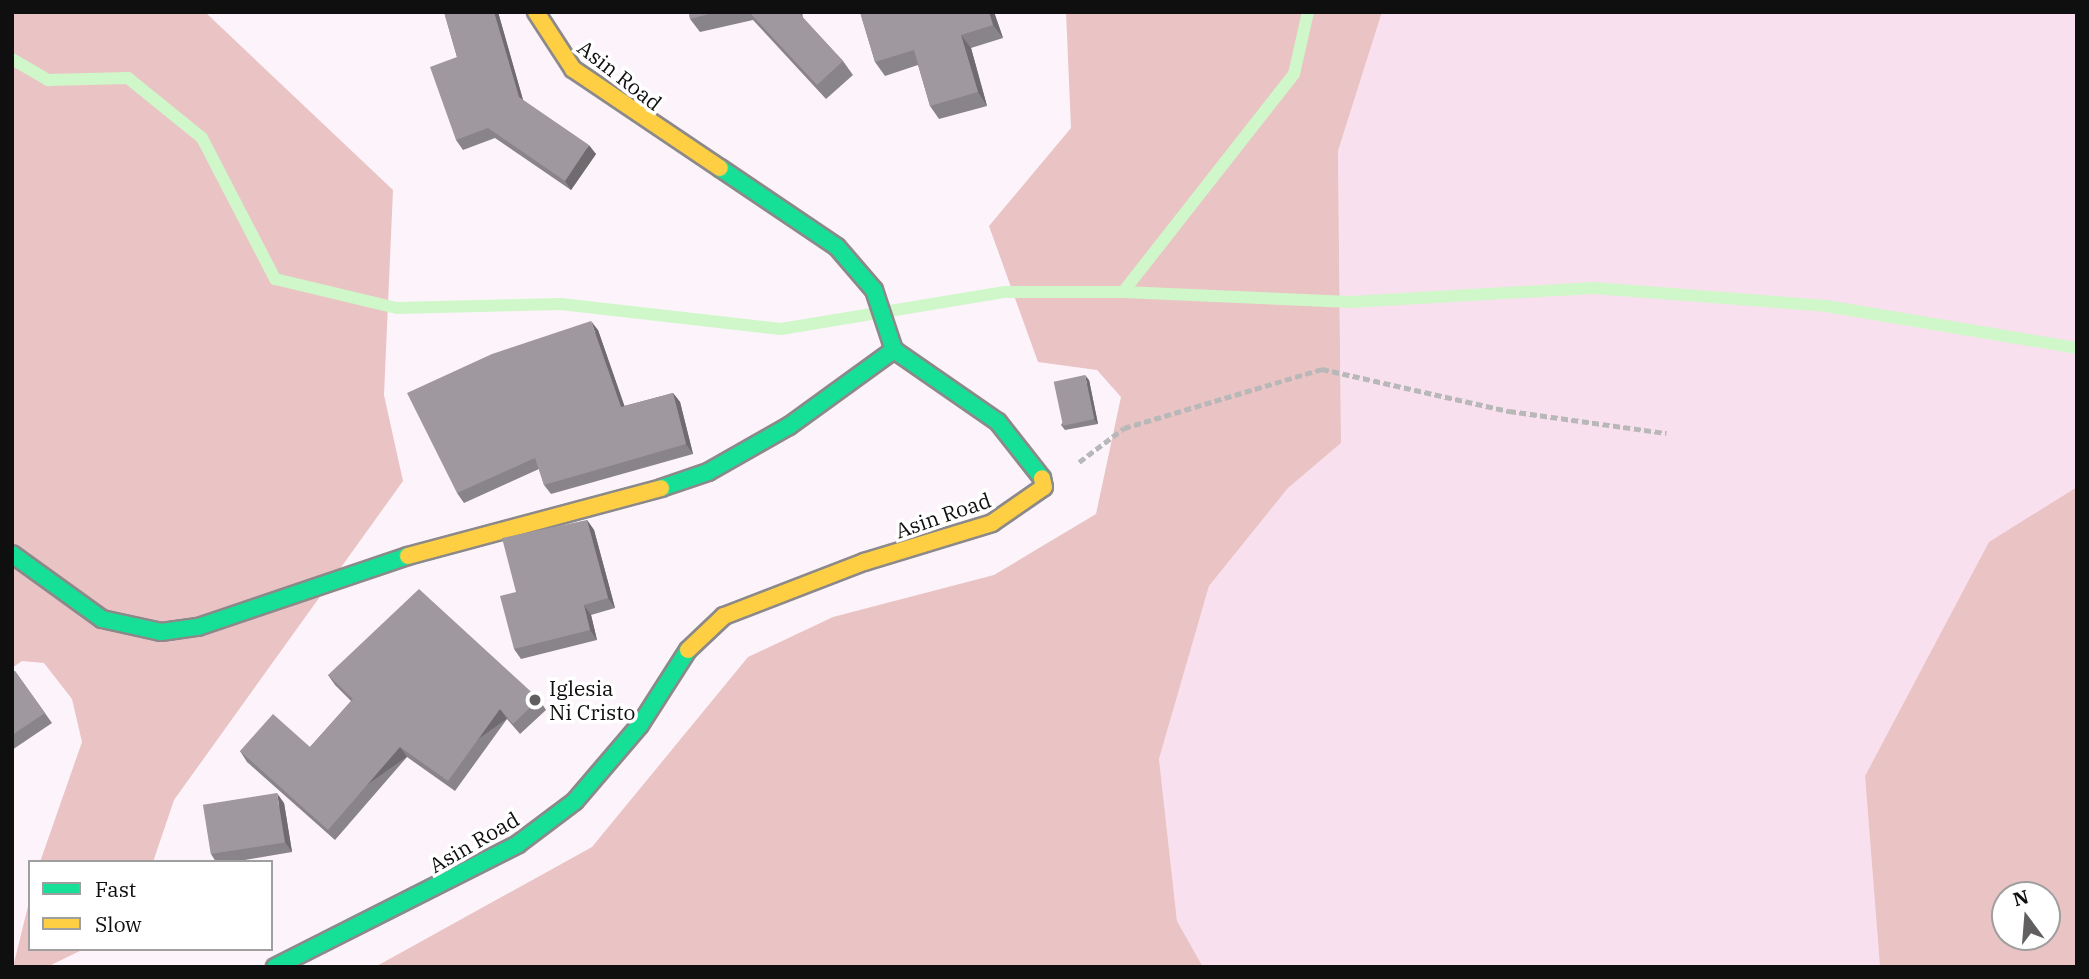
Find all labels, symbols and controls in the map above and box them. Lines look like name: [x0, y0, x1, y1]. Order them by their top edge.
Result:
street label: Asin Road: [573, 34, 667, 116]
street label: Asin Road: [892, 487, 994, 543]
place label: Iglesia Ni Cristo: [549, 675, 635, 725]
marker: Iglesia Ni Cristo: [527, 692, 543, 708]
street label: Asin Road: [425, 806, 523, 878]
legend: [28, 860, 273, 951]
text: Fast: [95, 875, 136, 903]
north arrow: [1991, 881, 2061, 951]
text: N: [2010, 884, 2031, 911]
text: Slow: [95, 910, 142, 938]

